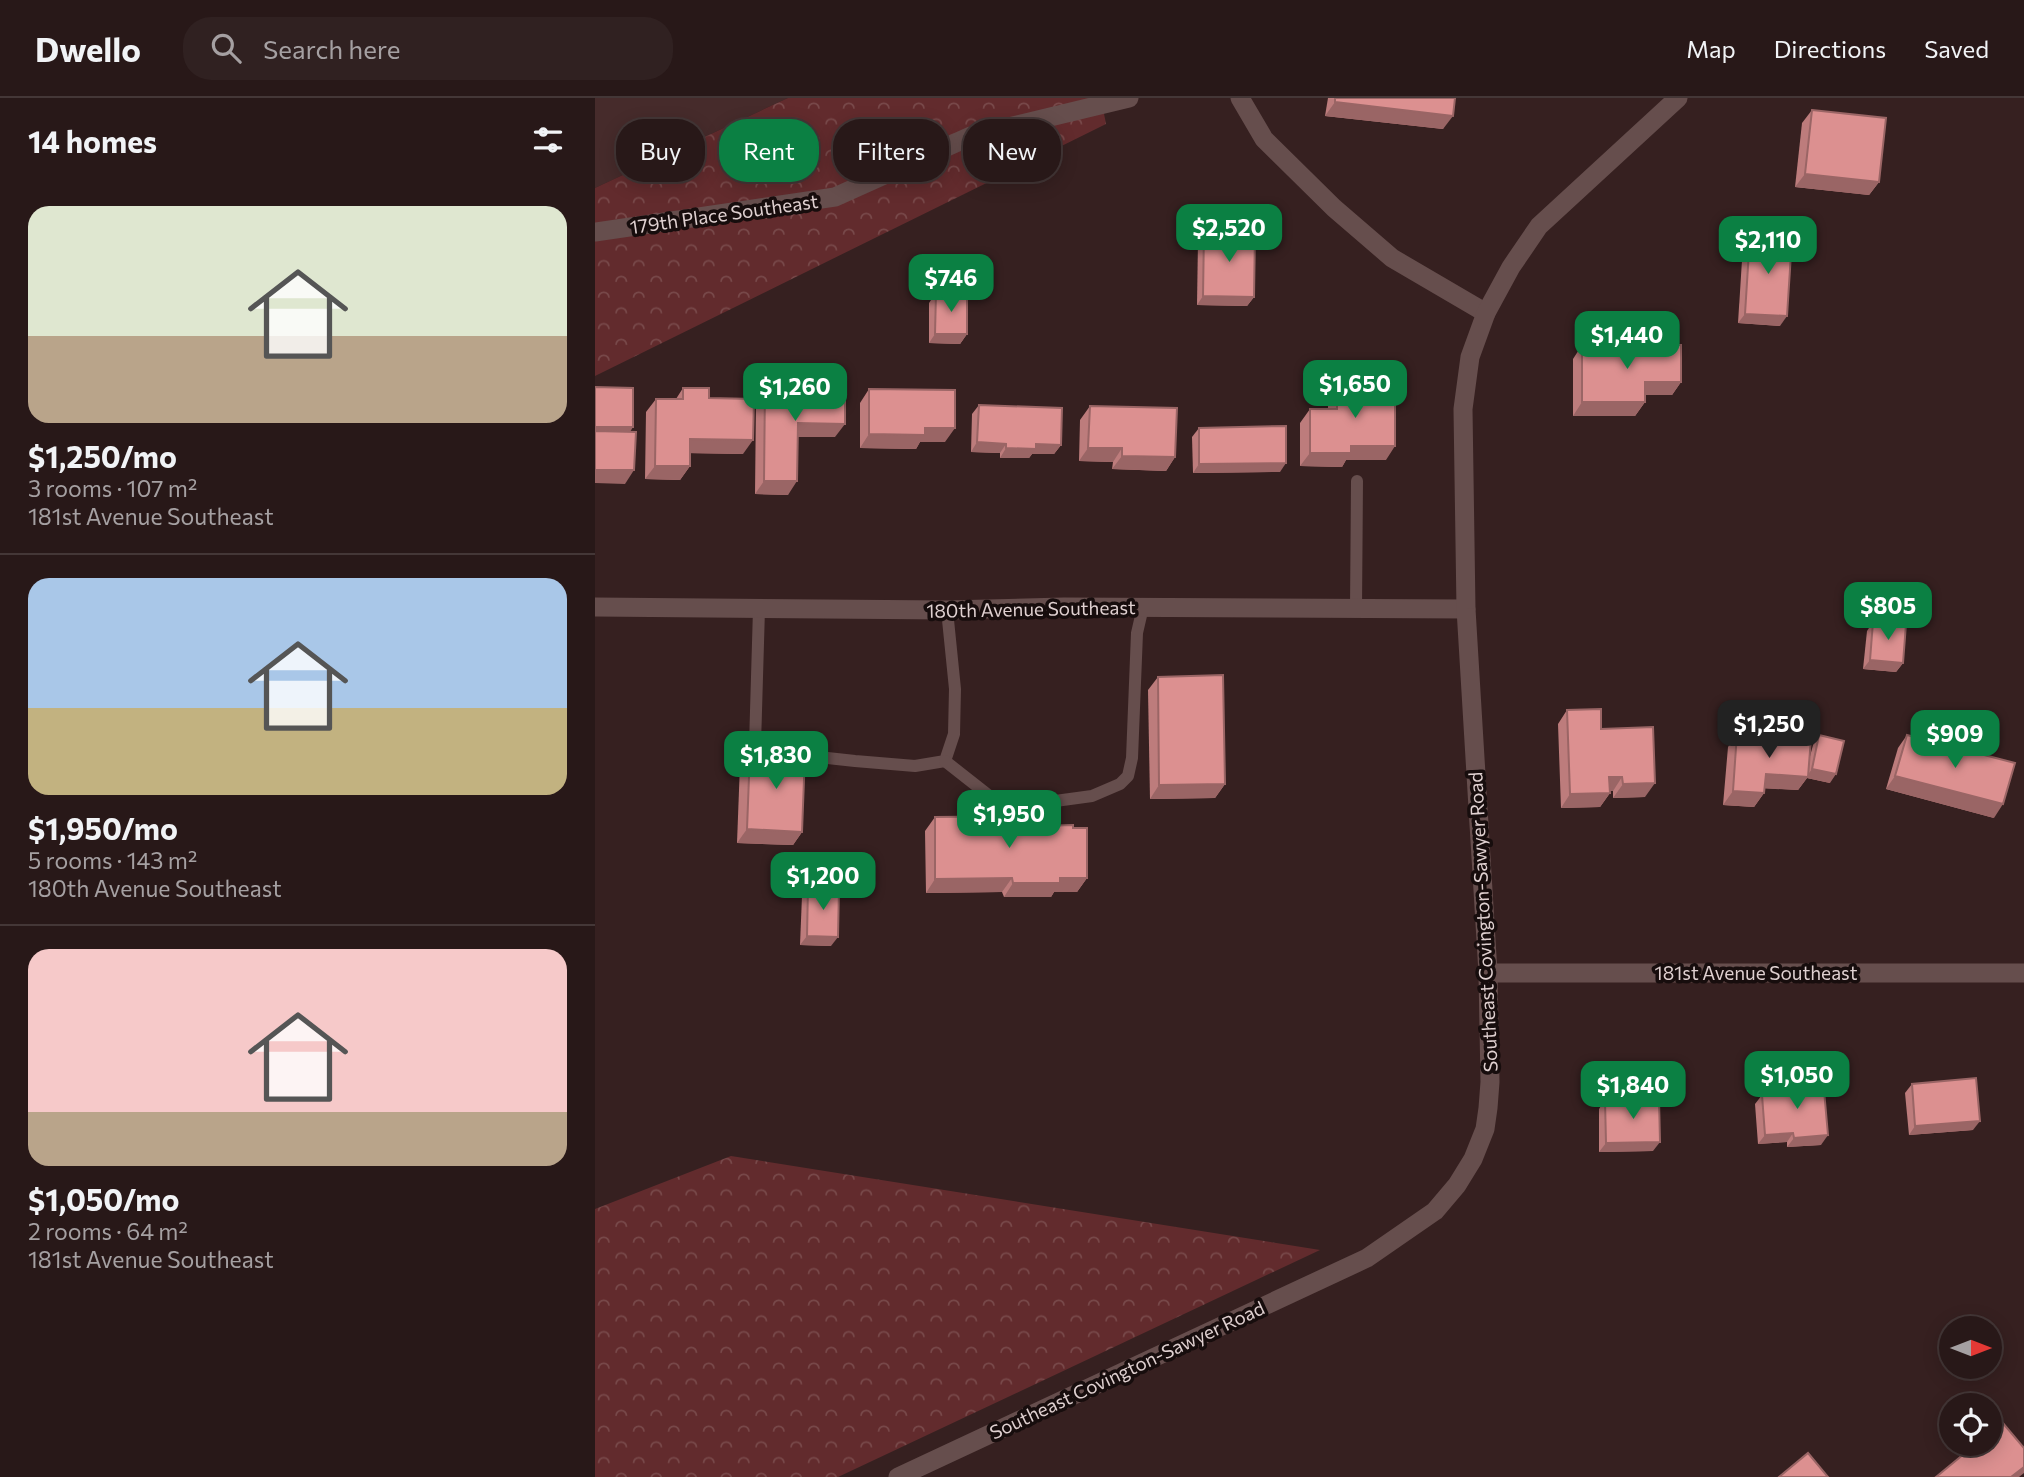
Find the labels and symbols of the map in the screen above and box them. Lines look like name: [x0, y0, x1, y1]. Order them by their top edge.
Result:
street label: 179th Place Southeast: [628, 189, 820, 238]
pin: $2,520: [1172, 204, 1286, 264]
pin: $2,110: [1711, 216, 1825, 276]
pin: $746: [910, 254, 992, 314]
pin: $1,440: [1570, 312, 1684, 371]
pin: $1,650: [1298, 360, 1412, 420]
pin: $1,260: [738, 364, 852, 423]
pin: $805: [1847, 582, 1929, 642]
street label: 180th Avenue Southeast: [926, 595, 1136, 622]
pin: $1,250: [1712, 700, 1826, 760]
pin: $909: [1914, 710, 1996, 770]
pin: $1,830: [719, 732, 833, 791]
street label: Southeast Covington-Sawyer Road: [1463, 771, 1502, 1073]
pin: $1,950: [952, 790, 1066, 850]
pin: $1,200: [766, 852, 880, 912]
street label: 181st Avenue Southeast: [1655, 961, 1858, 984]
pin: $1,050: [1740, 1052, 1854, 1111]
pin: $1,840: [1576, 1062, 1690, 1121]
street label: Southeast Covington-Sawyer Road: [986, 1296, 1268, 1444]
north arrow: [1939, 1316, 2002, 1379]

